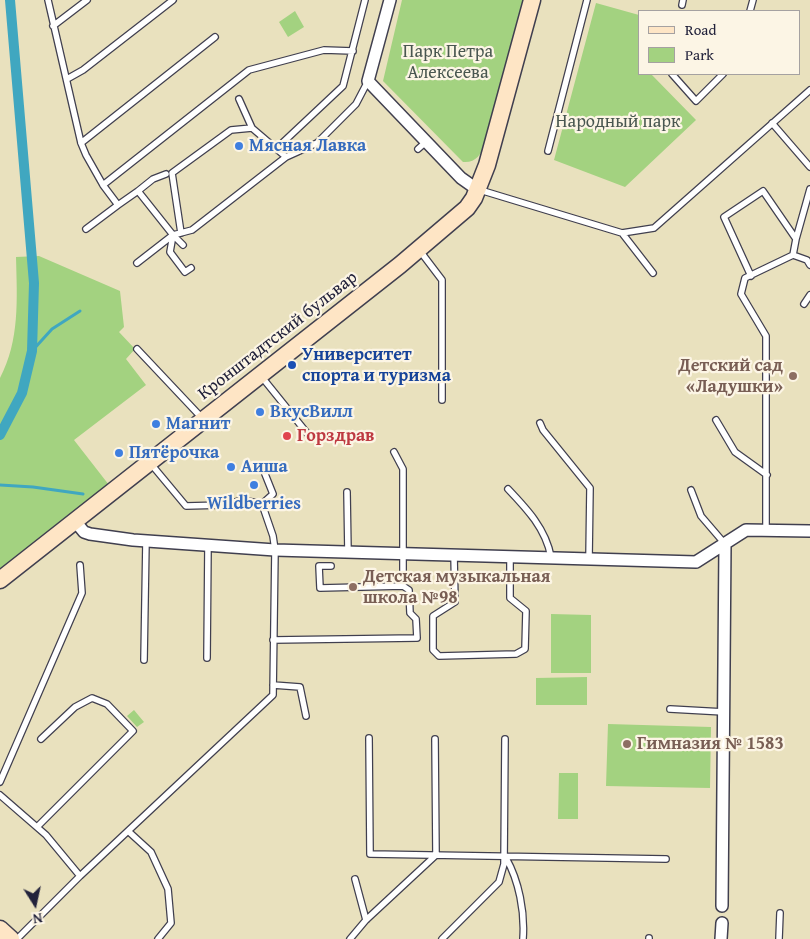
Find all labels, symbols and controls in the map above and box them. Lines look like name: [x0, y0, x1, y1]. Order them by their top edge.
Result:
legend: [638, 10, 800, 75]
text: Road: [685, 19, 716, 40]
park label: Парк Петра Алексеева: [403, 41, 493, 84]
text: Park: [685, 44, 714, 65]
park label: Народный парк: [556, 111, 680, 133]
place label: Мясная Лавка: [249, 135, 366, 157]
marker: Мясная Лавка: [233, 140, 245, 152]
street label: Кронштадтский бульвар: [194, 267, 362, 405]
place label: Университет спорта и туризма: [302, 344, 451, 386]
place label: Детский сад «Ладушки»: [678, 355, 783, 398]
marker: Университет спорта и туризма: [286, 359, 298, 371]
marker: Детский сад «Ладушки»: [787, 370, 799, 382]
place label: ВкусВилл: [270, 401, 353, 423]
marker: ВкусВилл: [254, 406, 266, 418]
place label: Магнит: [166, 413, 230, 435]
marker: Магнит: [150, 418, 162, 430]
place label: Горздрав: [297, 425, 375, 447]
marker: Горздрав: [281, 430, 293, 442]
place label: Пятёрочка: [129, 442, 219, 464]
marker: Пятёрочка: [113, 447, 125, 459]
place label: Аиша: [241, 456, 288, 478]
marker: Аиша: [225, 461, 237, 473]
marker: Wildberries: [248, 479, 260, 491]
place label: Wildberries: [207, 493, 301, 515]
place label: Детская музыкальная школа №98: [363, 566, 550, 608]
marker: Детская музыкальная школа №98: [347, 581, 359, 593]
place label: Гимназия № 1583: [637, 733, 784, 755]
marker: Гимназия № 1583: [621, 738, 633, 750]
north arrow: [10, 879, 60, 929]
text: N: [31, 908, 44, 929]

